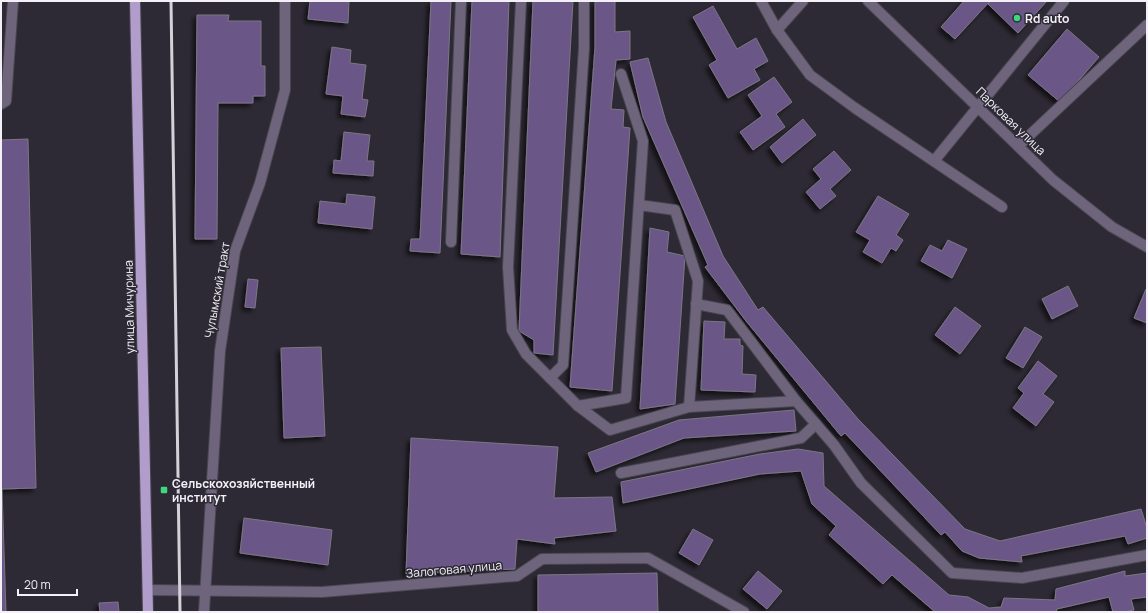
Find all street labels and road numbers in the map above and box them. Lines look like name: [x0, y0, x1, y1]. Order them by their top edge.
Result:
street label: Парковая улица: [972, 83, 1050, 159]
street label: Чулымский тракт: [200, 240, 234, 340]
street label: улица Мичурина: [120, 260, 138, 354]
street label: Залоговая улица: [405, 556, 503, 582]

